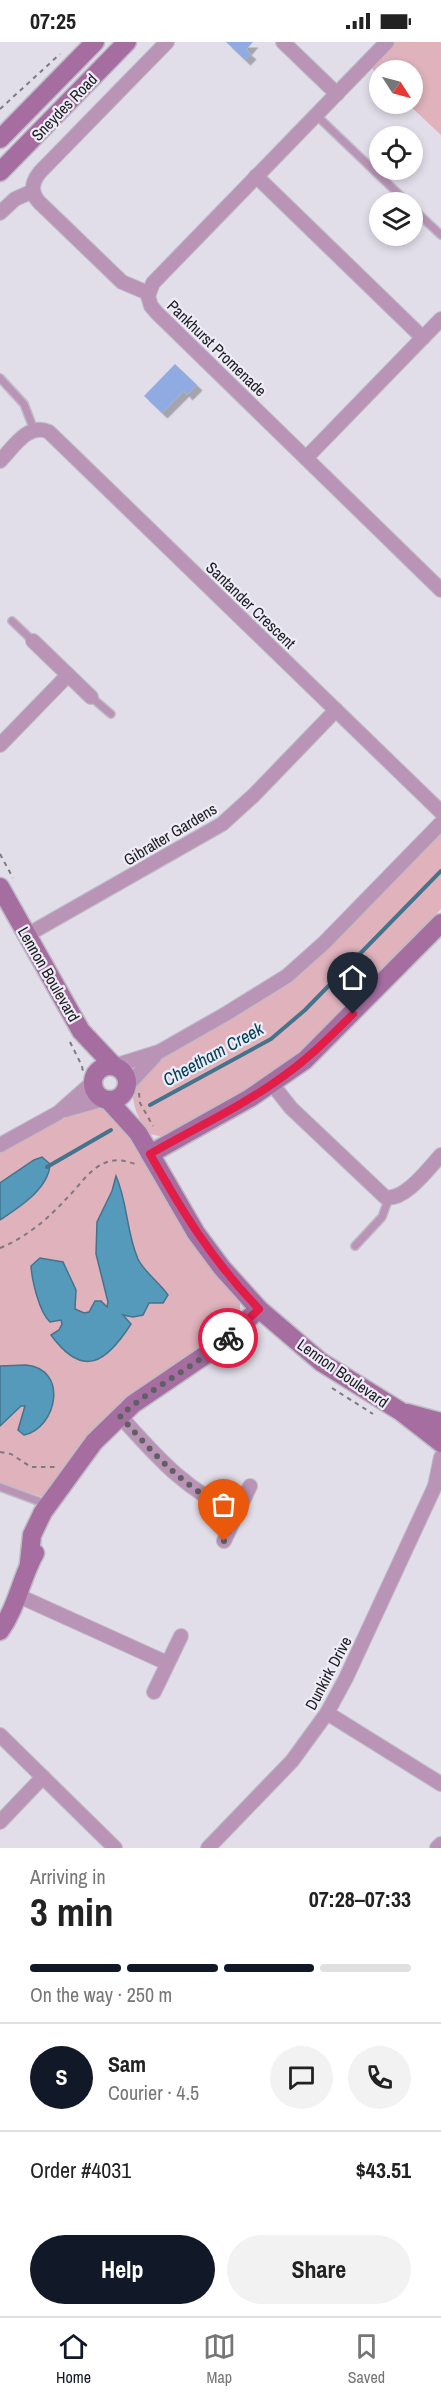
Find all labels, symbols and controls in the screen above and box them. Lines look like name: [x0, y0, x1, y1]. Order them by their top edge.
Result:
text: 07:25: [30, 6, 76, 36]
north arrow: [369, 60, 423, 114]
map controls: [369, 60, 423, 246]
street label: Sneydes Road: [26, 68, 102, 146]
button: locate: [369, 126, 423, 180]
button: layers: [369, 192, 423, 246]
street label: Pankhurst Promenade: [162, 295, 272, 401]
street label: Santander Crescent: [201, 557, 301, 654]
street label: Gibralter Gardens: [119, 798, 221, 870]
street label: Lennon Boulevard: [13, 922, 85, 1026]
pin: [327, 952, 378, 1014]
icon: home: [336, 961, 369, 994]
water label: Cheetham Creek: [158, 1016, 268, 1092]
courier: [198, 1308, 258, 1368]
icon: bike: [212, 1322, 245, 1355]
street label: Lennon Boulevard: [293, 1333, 393, 1413]
pin: [198, 1479, 249, 1541]
icon: bag: [207, 1488, 240, 1521]
street label: Dunkirk Drive: [299, 1632, 357, 1714]
text: Arriving in: [30, 1863, 106, 1890]
text: 07:28–07:33: [309, 1884, 411, 1914]
text: 3 min: [30, 1886, 114, 1938]
text: On the way · 250 m: [30, 1981, 172, 2008]
button: chat: [270, 2046, 333, 2109]
button: phone: [348, 2046, 411, 2109]
text: Sam: [108, 2049, 146, 2079]
text: S: [55, 2062, 68, 2092]
text: Courier · 4.5: [108, 2079, 199, 2106]
text: Order #4031: [30, 2155, 131, 2185]
text: $43.51: [356, 2155, 411, 2185]
button: Help: [30, 2235, 215, 2304]
button: Share: [227, 2235, 411, 2304]
tab: Home: [56, 2330, 91, 2388]
tab: Map: [203, 2330, 236, 2388]
tab: Saved: [348, 2330, 385, 2388]

